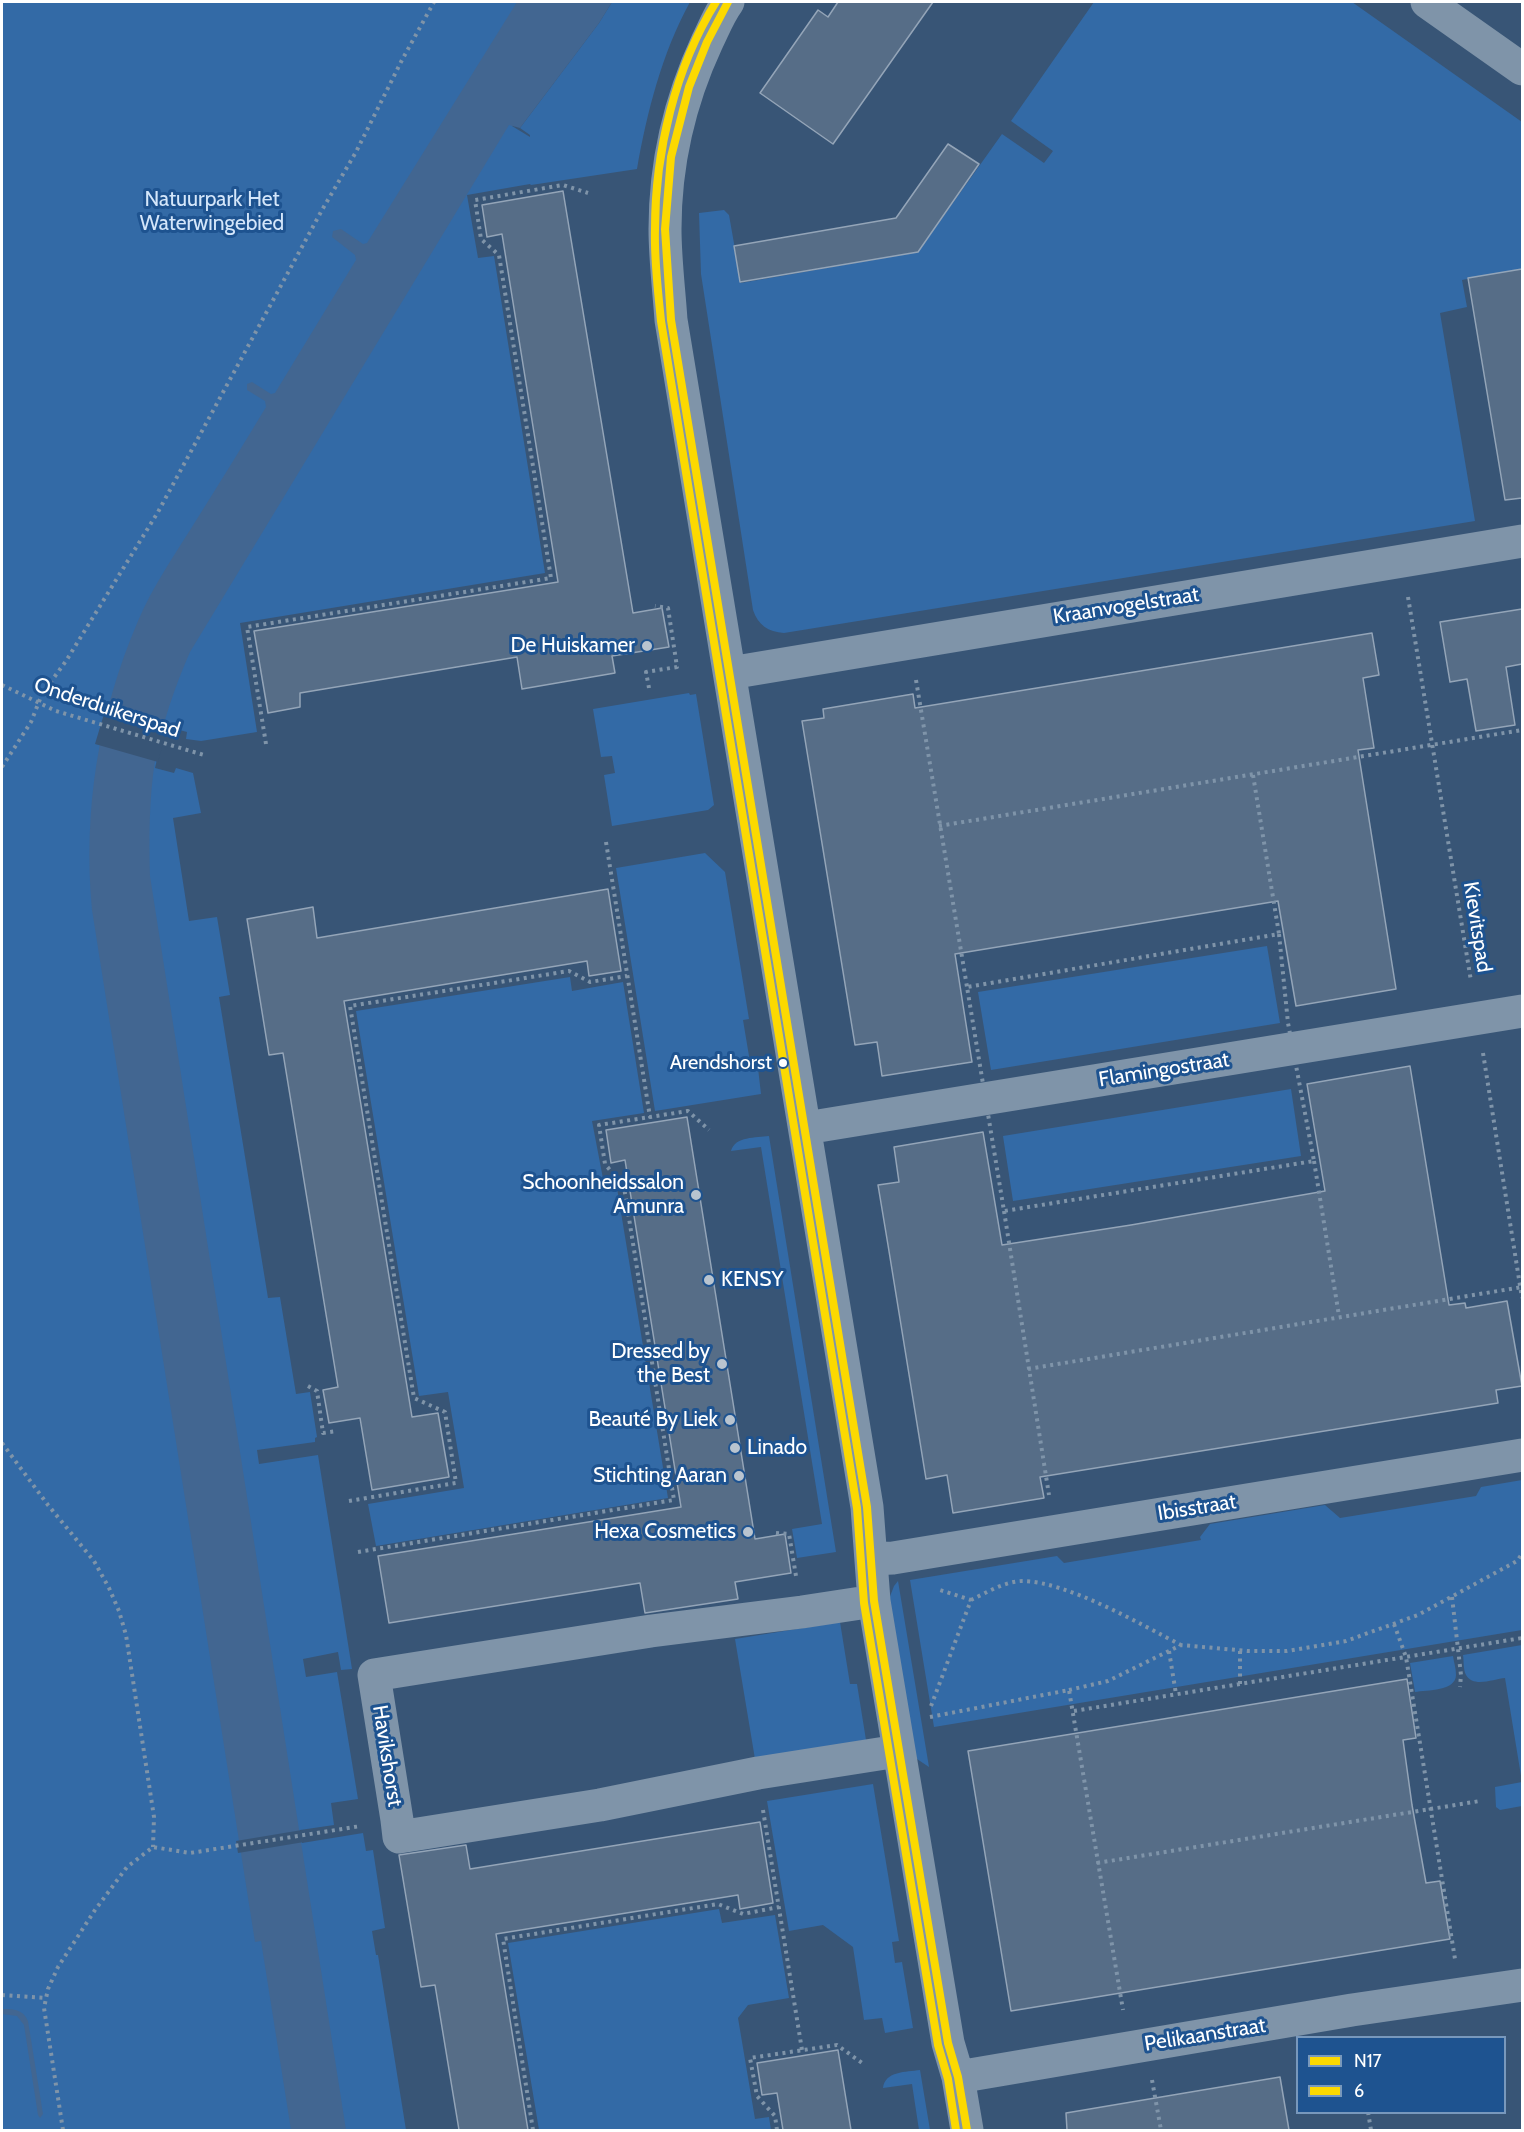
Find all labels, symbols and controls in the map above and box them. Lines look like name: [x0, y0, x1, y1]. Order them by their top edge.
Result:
park label: Natuurpark Het Waterwingebied: [140, 187, 284, 237]
street label: Kraanvogelstraat: [1051, 582, 1201, 630]
place label: De Huiskamer: [510, 633, 635, 659]
marker: De Huiskamer: [640, 639, 654, 653]
street label: Onderduikerspad: [31, 673, 183, 743]
street label: Kievitspad: [1457, 880, 1497, 974]
street label: Flamingostraat: [1097, 1047, 1231, 1093]
place label: Arendshorst: [670, 1051, 772, 1075]
marker: Arendshorst: [777, 1057, 789, 1069]
place label: Schoonheidssalon Amunra: [522, 1170, 684, 1220]
marker: Schoonheidssalon Amunra: [689, 1188, 703, 1202]
place label: KENSY: [721, 1267, 783, 1293]
marker: KENSY: [702, 1273, 716, 1287]
place label: Dressed by the Best: [611, 1339, 710, 1389]
marker: Dressed by the Best: [715, 1357, 729, 1371]
place label: Beauté By Liek: [589, 1407, 718, 1433]
marker: Beauté By Liek: [723, 1413, 737, 1427]
place label: Linado: [747, 1435, 807, 1461]
marker: Linado: [728, 1441, 742, 1455]
place label: Stichting Aaran: [593, 1463, 727, 1489]
marker: Stichting Aaran: [732, 1469, 746, 1483]
street label: Ibisstraat: [1156, 1489, 1238, 1527]
place label: Hexa Cosmetics: [594, 1519, 736, 1545]
marker: Hexa Cosmetics: [741, 1525, 755, 1539]
street label: Havikshorst: [367, 1703, 407, 1809]
street label: Pelikaanstraat: [1143, 2013, 1267, 2057]
legend: [1296, 2036, 1506, 2114]
text: N17: [1354, 2050, 1382, 2072]
text: 6: [1354, 2080, 1364, 2102]

